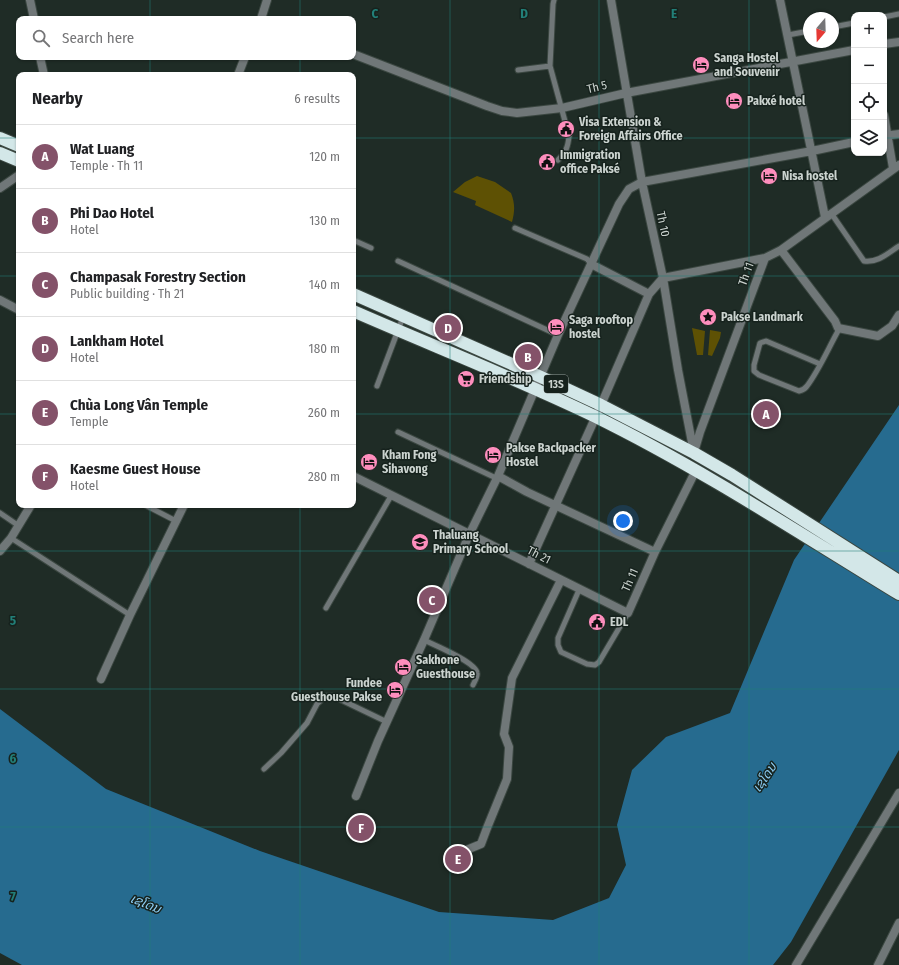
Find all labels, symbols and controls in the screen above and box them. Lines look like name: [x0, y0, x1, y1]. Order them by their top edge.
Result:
text: C: [372, 6, 379, 21]
text: D: [520, 6, 528, 21]
text: E: [671, 6, 677, 21]
north arrow: [803, 12, 839, 48]
map controls: [851, 12, 887, 156]
button: +: [851, 12, 887, 48]
search box: [16, 16, 356, 60]
icon: search: [30, 27, 52, 49]
text: Search here: [62, 29, 134, 47]
button: −: [851, 48, 887, 84]
place label: Sanga Hostel and Souvenir: [714, 51, 780, 79]
hotel icon: Sanga Hostel and Souvenir: [691, 55, 711, 75]
street label: Th 5: [586, 78, 609, 96]
button: locate: [851, 84, 887, 120]
text: Nearby: [32, 88, 83, 109]
text: 6 results: [294, 91, 340, 106]
hotel icon: Pakxé hotel: [724, 91, 744, 111]
place label: Pakxé hotel: [747, 94, 806, 108]
place label: Visa Extension & Foreign Affairs Office: [578, 115, 683, 143]
public building icon: Visa Extension & Foreign Affairs Office: [556, 119, 576, 139]
button: layers: [851, 120, 887, 156]
text: Wat Luang: [70, 140, 134, 158]
place label: Immigration office Paksé: [560, 148, 621, 176]
text: A: [41, 149, 49, 164]
text: 120 m: [309, 149, 340, 164]
public building icon: Immigration office Paksé: [537, 152, 557, 172]
text: Temple · Th 11: [70, 158, 143, 173]
hotel icon: Nisa hostel: [759, 166, 779, 186]
place label: Nisa hostel: [782, 169, 838, 183]
text: Phi Dao Hotel: [70, 204, 154, 222]
street label: Th 10: [653, 210, 673, 238]
text: B: [41, 213, 49, 228]
text: 130 m: [309, 213, 340, 228]
text: Hotel: [70, 222, 99, 237]
street label: Th 11: [735, 260, 757, 288]
text: Champasak Forestry Section: [70, 268, 246, 286]
text: C: [42, 277, 48, 292]
text: 140 m: [309, 277, 340, 292]
text: Public building · Th 21: [70, 286, 184, 301]
place icon: Pakse Landmark: [698, 307, 718, 327]
place label: Pakse Landmark: [721, 310, 804, 324]
pin: D: [435, 313, 461, 343]
place label: Saga rooftop hostel: [569, 313, 633, 341]
hotel icon: Saga rooftop hostel: [546, 317, 566, 337]
text: Lankham Hotel: [70, 332, 163, 350]
text: D: [41, 341, 49, 356]
text: 180 m: [309, 341, 340, 356]
pin: B: [515, 342, 541, 372]
text: Hotel: [70, 350, 99, 365]
supermarket icon: Friendship: [456, 369, 476, 389]
place label: Friendship: [479, 372, 532, 386]
road number: 13S: [544, 375, 568, 393]
text: Chùa Long Vân Temple: [70, 396, 208, 414]
pin: A: [753, 399, 779, 429]
text: E: [42, 405, 48, 420]
text: 260 m: [308, 405, 340, 420]
text: Temple: [70, 414, 108, 429]
place label: Pakse Backpacker Hostel: [506, 441, 596, 469]
hotel icon: Pakse Backpacker Hostel: [483, 445, 503, 465]
place label: Kham Fong Sihavong: [382, 448, 436, 476]
hotel icon: Kham Fong Sihavong: [359, 452, 379, 472]
text: Kaesme Guest House: [70, 460, 201, 478]
text: F: [42, 469, 48, 484]
text: 280 m: [308, 469, 340, 484]
text: Hotel: [70, 478, 99, 493]
your location: [613, 511, 633, 531]
place label: Thaluang Primary School: [433, 528, 509, 556]
school or university icon: Thaluang Primary School: [410, 532, 430, 552]
street label: Th 21: [525, 543, 553, 567]
street label: Th 11: [619, 566, 641, 594]
pin: C: [419, 585, 445, 615]
public building icon: EDL: [587, 612, 607, 632]
text: 5: [10, 613, 16, 628]
place label: EDL: [610, 615, 629, 629]
place label: Sakhone Guesthouse: [416, 653, 475, 681]
hotel icon: Sakhone Guesthouse: [393, 657, 413, 677]
place label: Fundee Guesthouse Pakse: [291, 676, 382, 704]
hotel icon: Fundee Guesthouse Pakse: [385, 680, 405, 700]
text: 6: [10, 751, 17, 766]
water label: ເຊໂດນ: [749, 759, 780, 795]
pin: F: [348, 813, 374, 843]
pin: E: [445, 844, 471, 874]
text: 7: [10, 889, 16, 904]
water label: ເຊໂດນ: [128, 891, 164, 917]

